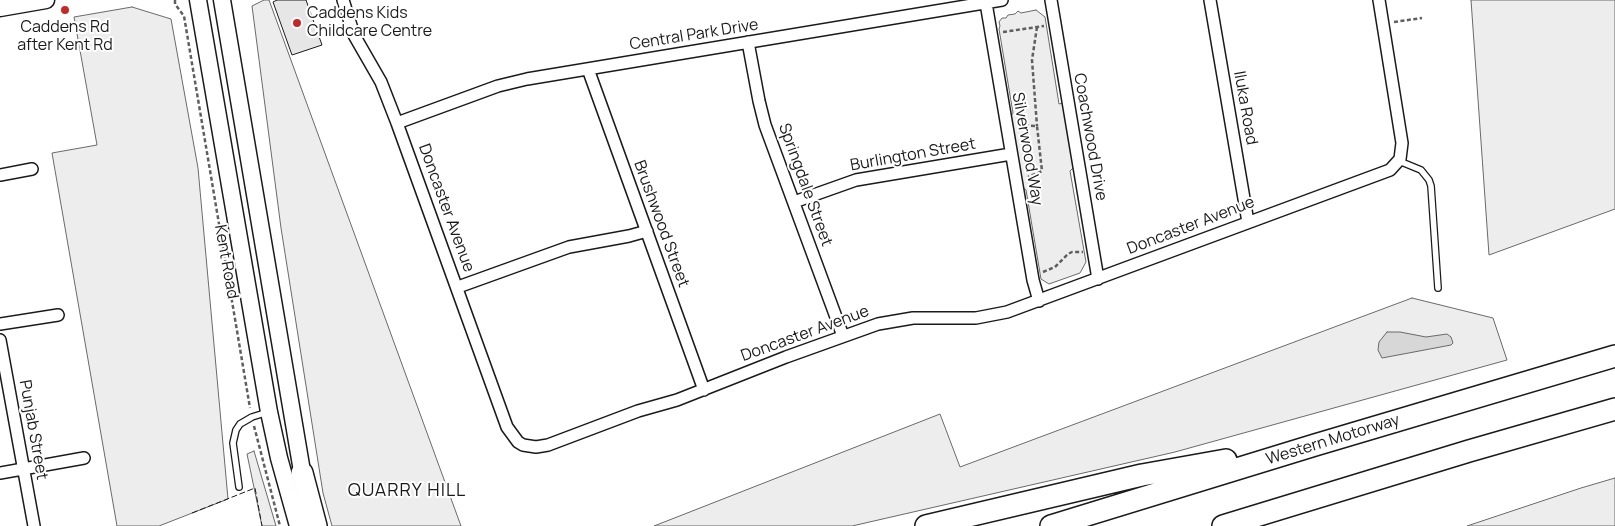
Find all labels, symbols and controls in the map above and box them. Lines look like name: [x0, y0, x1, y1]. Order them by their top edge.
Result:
marker: Caddens Rd after Kent Rd: [59, 4, 71, 16]
place label: Caddens Kids Childcare Centre: [307, 4, 432, 42]
street label: Central Park Drive: [628, 15, 760, 55]
marker: Caddens Kids Childcare Centre: [291, 17, 303, 29]
place label: Caddens Rd after Kent Rd: [17, 18, 113, 56]
street label: Iluka Road: [1229, 69, 1261, 147]
street label: Coachwood Drive: [1069, 72, 1111, 202]
street label: Silverwood Way: [1008, 91, 1046, 207]
street label: Springdale Street: [774, 121, 836, 249]
street label: Burlington Street: [849, 135, 977, 175]
street label: Doncaster Avenue: [414, 141, 478, 275]
street label: Brushwood Street: [629, 158, 693, 290]
street label: Doncaster Avenue: [1125, 193, 1257, 259]
street label: Kent Road: [210, 223, 242, 301]
street label: Doncaster Avenue: [738, 302, 872, 366]
street label: Punjab Street: [15, 378, 51, 482]
street label: Western Motorway: [1264, 411, 1402, 469]
district label: QUARRY HILL: [346, 480, 468, 502]

